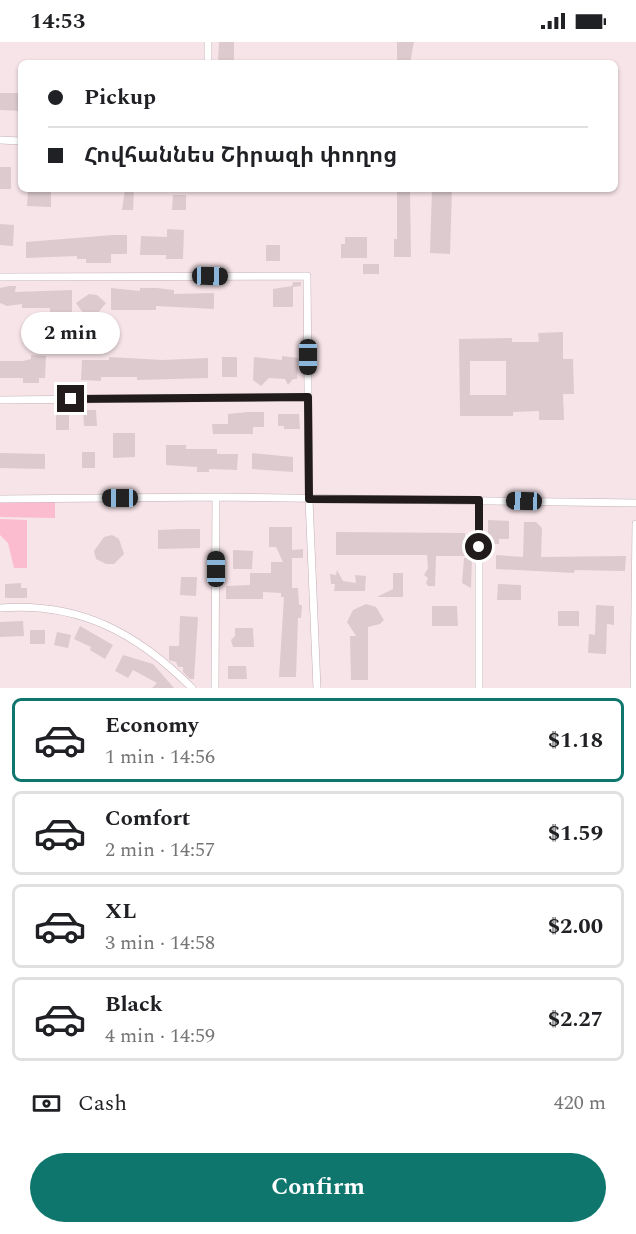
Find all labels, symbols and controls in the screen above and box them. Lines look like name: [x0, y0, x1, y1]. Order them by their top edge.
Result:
text: 14:53: [30, 5, 85, 38]
text: Pickup: [84, 81, 156, 114]
text: Հովհաննես Շիրազի փողոց: [84, 139, 397, 172]
car: [192, 267, 228, 285]
callout: 2 min: [22, 312, 121, 354]
text: 2 min: [44, 318, 97, 348]
car: [299, 339, 317, 375]
route end: [57, 385, 84, 412]
car: [102, 489, 138, 507]
car: [506, 491, 542, 511]
route start: [465, 533, 492, 560]
car: [207, 551, 225, 587]
text: Economy: [105, 709, 198, 742]
icon: car: [33, 713, 87, 767]
text: $1.18: [548, 724, 603, 757]
text: 1 min · 14:56: [105, 742, 215, 772]
text: Comfort: [105, 802, 190, 835]
icon: car: [33, 806, 87, 860]
text: $1.59: [548, 817, 603, 850]
text: 2 min · 14:57: [105, 835, 215, 865]
text: XL: [105, 895, 136, 928]
icon: car: [33, 899, 87, 953]
text: $2.00: [548, 910, 603, 943]
text: 3 min · 14:58: [105, 928, 215, 958]
text: Black: [105, 988, 163, 1021]
icon: car: [33, 992, 87, 1046]
text: $2.27: [548, 1003, 603, 1036]
text: 4 min · 14:59: [105, 1021, 215, 1051]
icon: cash: [30, 1087, 63, 1120]
text: Cash: [78, 1087, 127, 1120]
text: 420 m: [554, 1088, 606, 1118]
button: Confirm: [30, 1153, 606, 1222]

